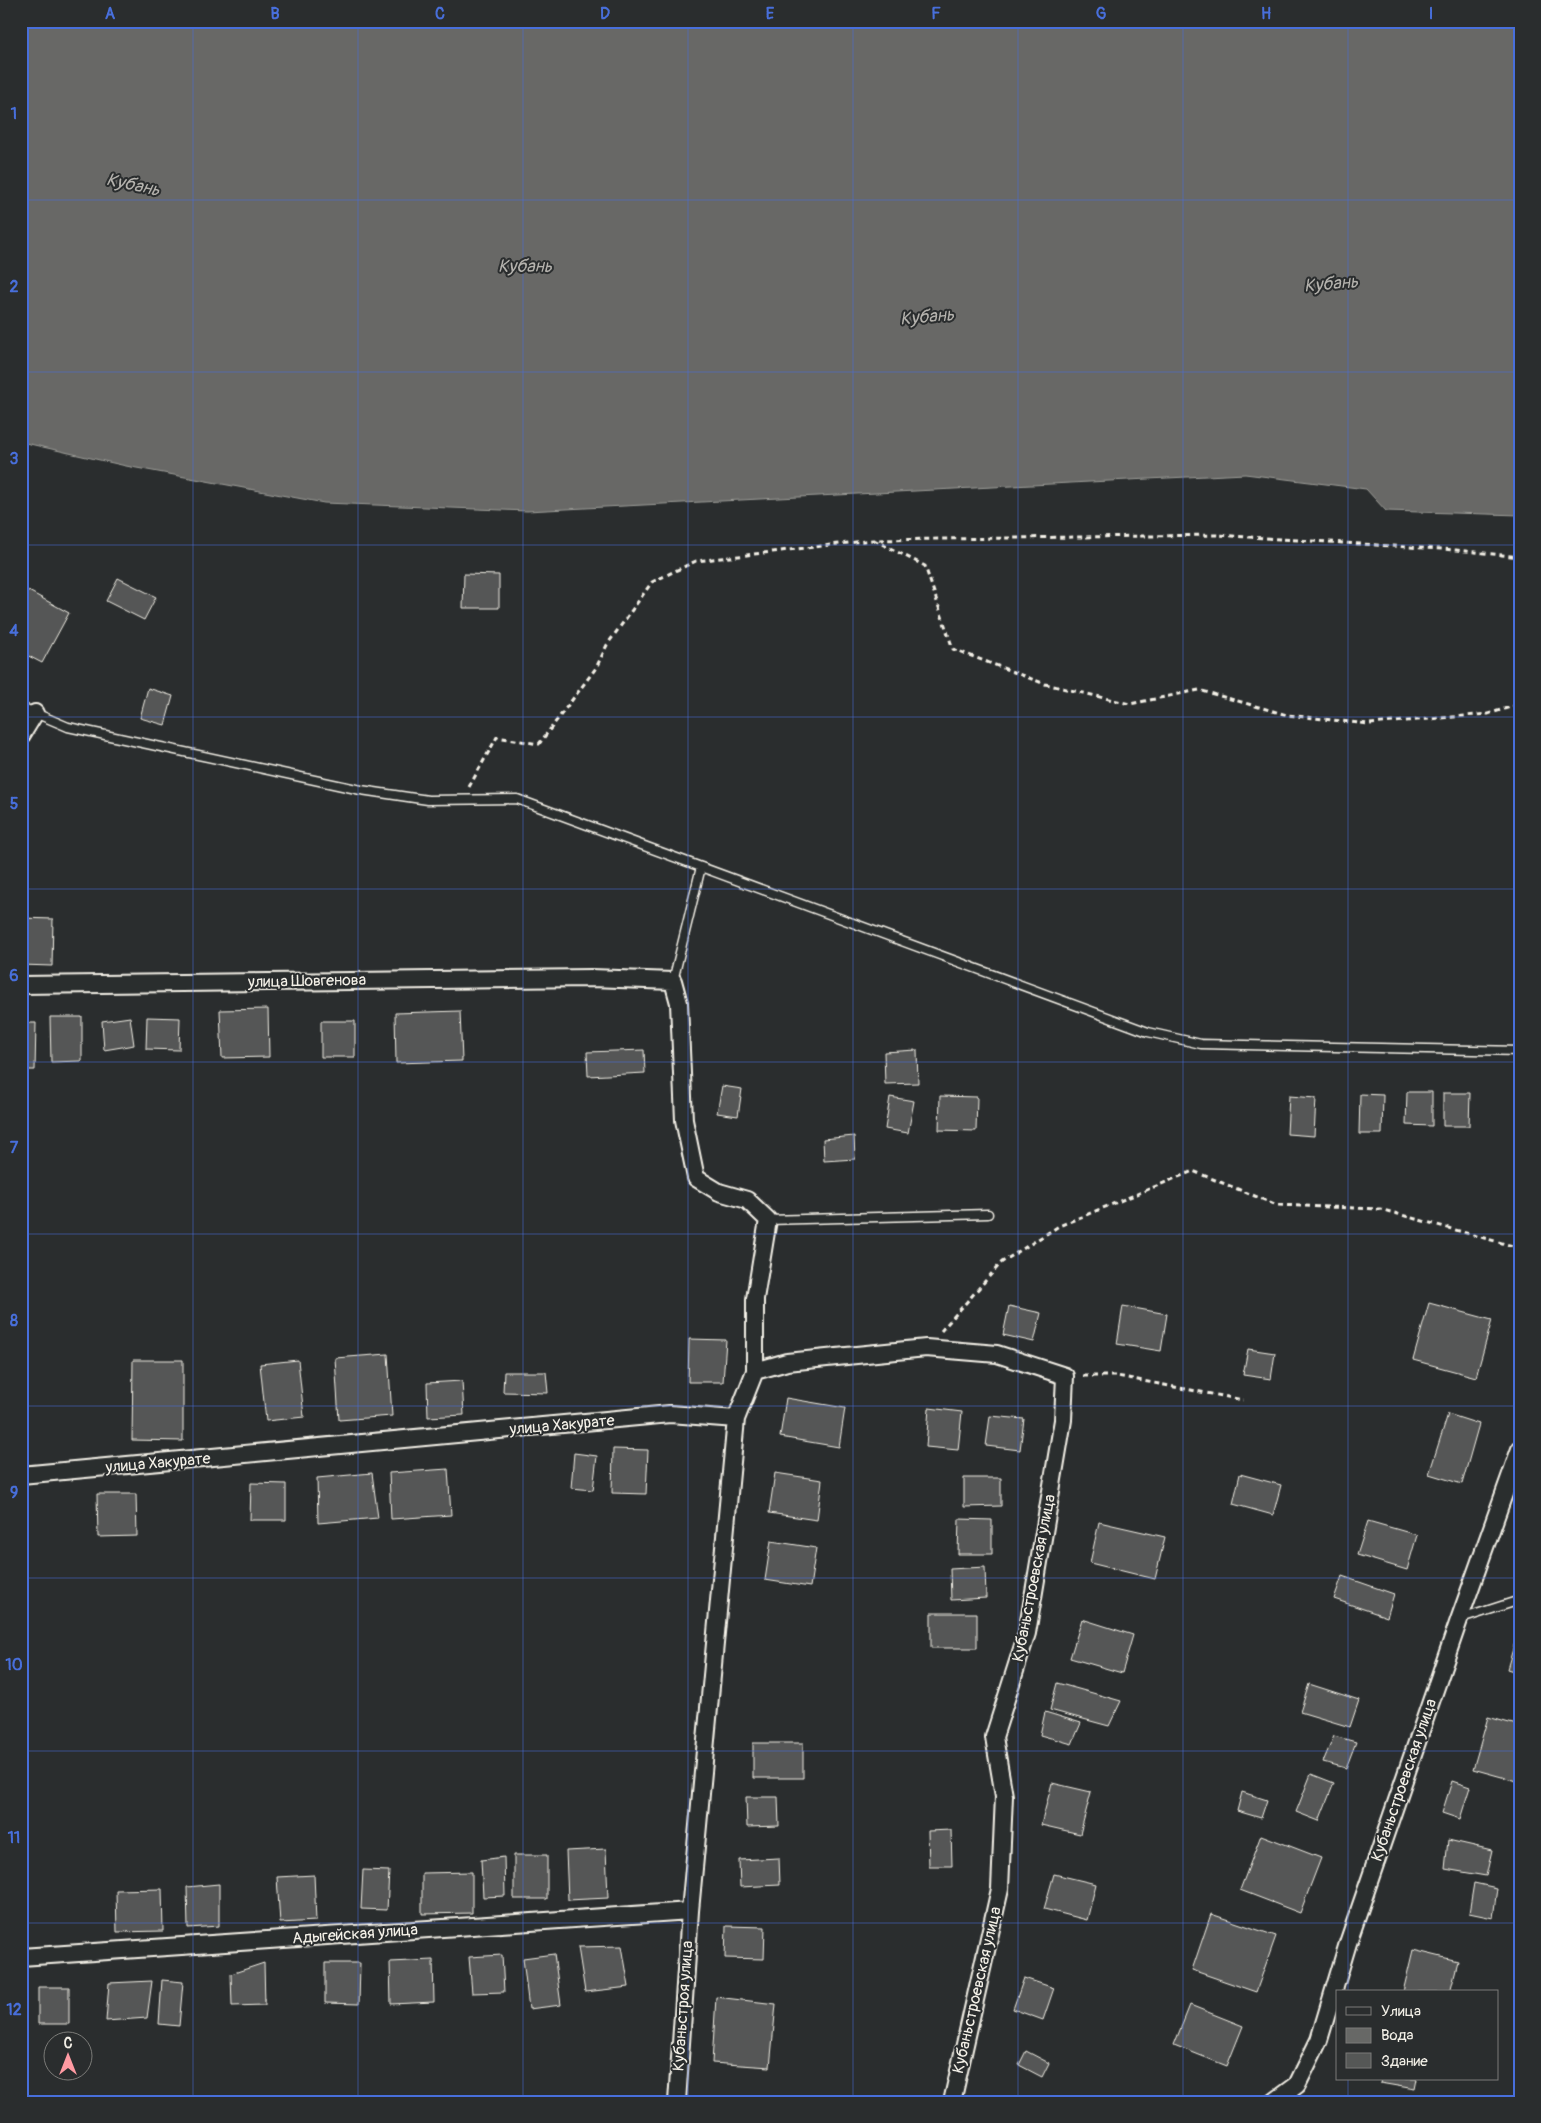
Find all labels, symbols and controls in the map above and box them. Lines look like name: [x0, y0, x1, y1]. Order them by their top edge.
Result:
text: A: [105, 4, 116, 24]
text: B: [270, 4, 280, 24]
text: C: [435, 4, 445, 24]
text: D: [600, 4, 610, 24]
text: E: [766, 4, 775, 24]
text: F: [931, 4, 941, 24]
text: G: [1096, 4, 1107, 24]
text: H: [1261, 4, 1271, 24]
text: I: [1429, 4, 1433, 24]
text: 1: [11, 104, 17, 124]
water label: Кубань: [104, 168, 163, 202]
water label: Кубань: [498, 255, 553, 278]
water label: Кубань: [1303, 270, 1360, 298]
text: 2: [10, 277, 19, 297]
water label: Кубань: [899, 303, 956, 331]
text: 3: [10, 449, 19, 469]
text: 4: [9, 621, 19, 641]
text: 5: [10, 794, 19, 814]
text: 6: [9, 966, 19, 986]
street label: улица Шовгенова: [247, 970, 366, 992]
text: 7: [10, 1138, 19, 1158]
text: 8: [10, 1311, 18, 1331]
street label: улица Хакурате: [508, 1410, 615, 1440]
street label: улица Хакурате: [104, 1448, 211, 1478]
text: 9: [10, 1483, 18, 1503]
street label: Кубаньстроевская улица: [1008, 1492, 1060, 1664]
text: 10: [5, 1655, 23, 1675]
street label: Кубаньстроевская улица: [1367, 1696, 1441, 1864]
text: 11: [8, 1828, 20, 1848]
street label: Кубаньстроевская улица: [948, 1905, 1006, 2075]
street label: Адыгейская улица: [291, 1920, 419, 1948]
street label: Кубаньстроя улица: [668, 1940, 698, 2072]
legend: [1336, 1990, 1498, 2080]
text: 12: [6, 2000, 22, 2020]
text: Улица: [1381, 2002, 1421, 2021]
text: Вода: [1381, 2026, 1414, 2045]
north arrow: [42, 2030, 92, 2080]
text: С: [64, 2035, 73, 2052]
text: Здание: [1381, 2052, 1428, 2071]

